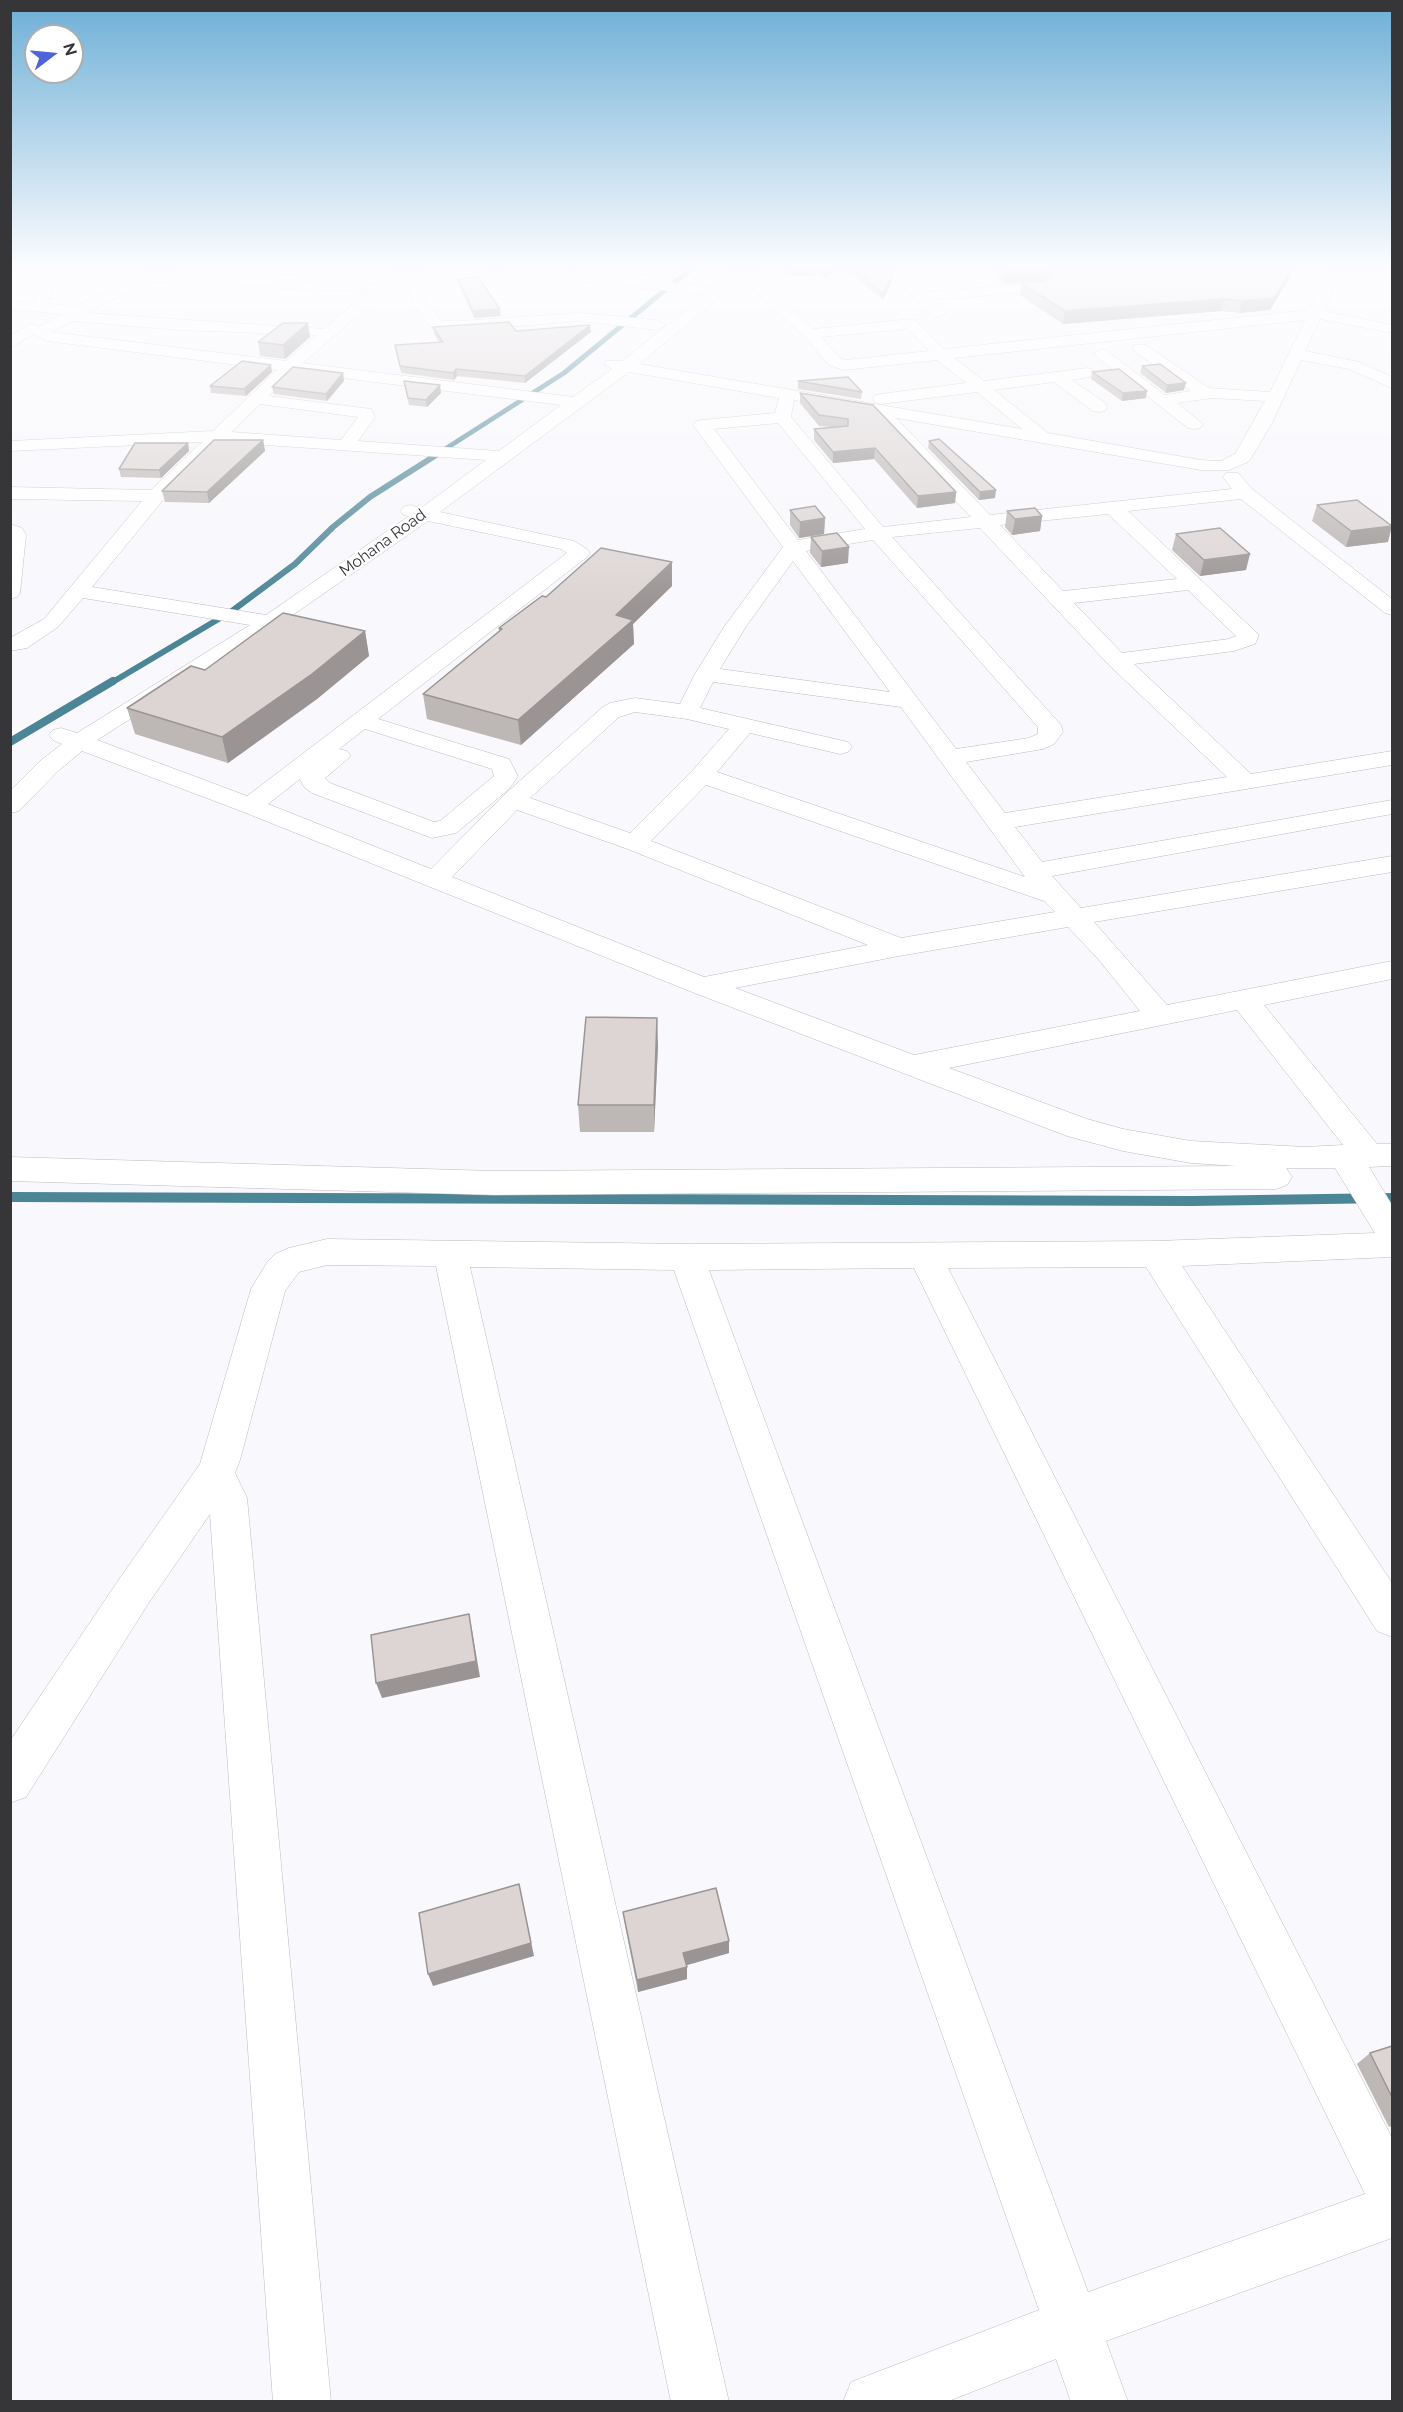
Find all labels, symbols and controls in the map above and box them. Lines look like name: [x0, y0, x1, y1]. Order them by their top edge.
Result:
north arrow: [24, 24, 84, 84]
text: N: [59, 41, 81, 58]
street label: Mohana Road: [336, 505, 430, 581]

